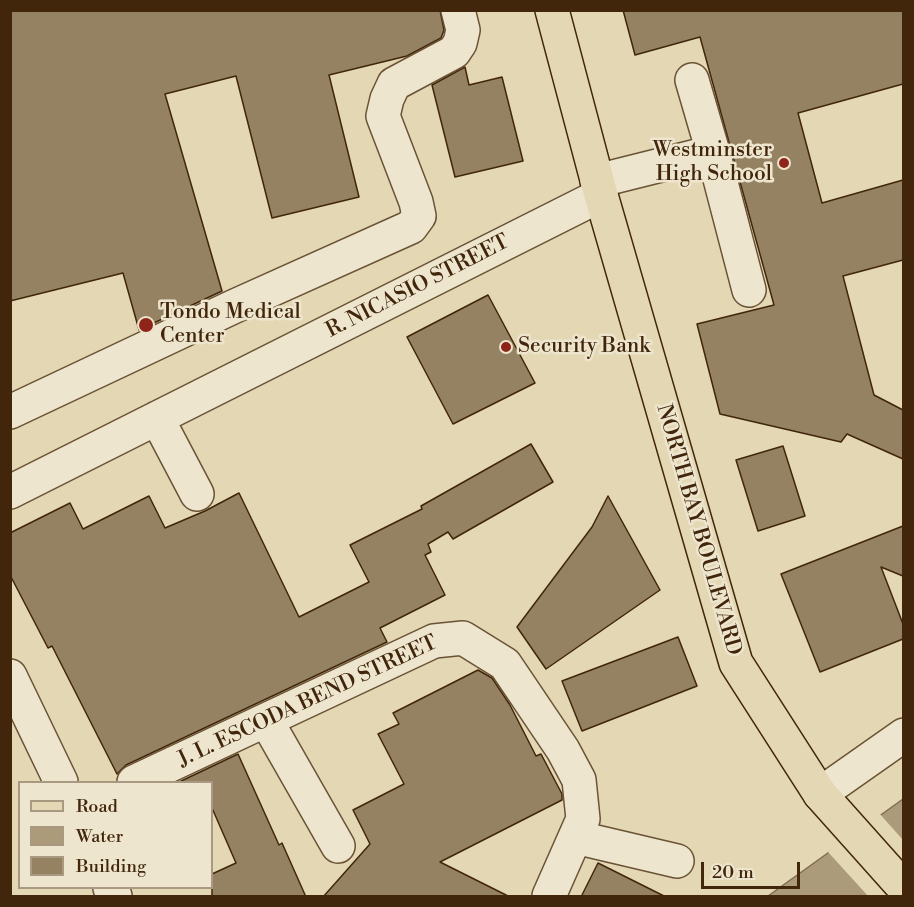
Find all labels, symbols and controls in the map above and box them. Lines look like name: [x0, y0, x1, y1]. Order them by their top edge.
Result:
place label: Westminster High School: [653, 138, 772, 188]
marker: Westminster High School: [777, 156, 791, 170]
street label: R. NICASIO STREET: [322, 230, 514, 344]
place label: Tondo Medical Center: [160, 300, 301, 350]
marker: Tondo Medical Center: [137, 316, 155, 334]
place label: Security Bank: [518, 334, 650, 360]
marker: Security Bank: [499, 340, 513, 354]
street label: NORTH BAY BOULEVARD: [650, 402, 746, 658]
street label: J. L. ESCODA BEND STREET: [174, 631, 442, 773]
legend: [18, 781, 213, 889]
text: Road: [76, 795, 118, 818]
text: Water: [76, 825, 123, 848]
scale bar: [704, 850, 803, 888]
text: Building: [76, 855, 146, 878]
text: 20 m: [712, 861, 754, 884]

